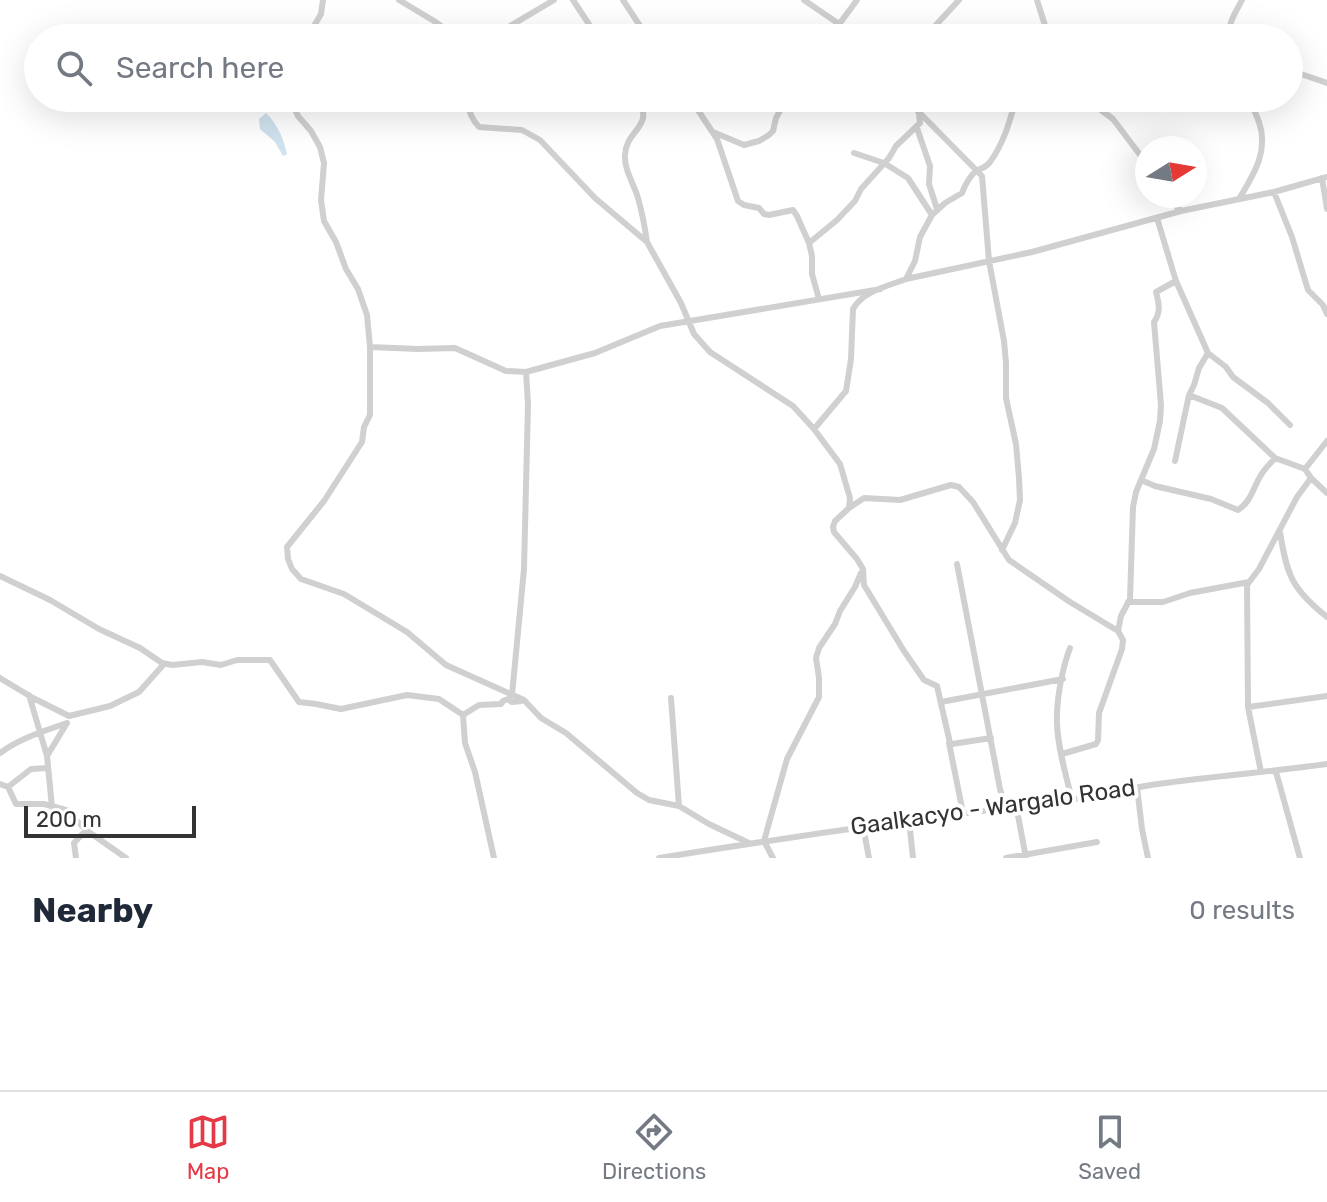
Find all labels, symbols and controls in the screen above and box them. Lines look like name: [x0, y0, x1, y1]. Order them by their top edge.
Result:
search box: [24, 24, 1303, 112]
icon: search: [52, 46, 96, 90]
text: Search here: [116, 50, 284, 86]
north arrow: [1135, 136, 1207, 208]
street label: Gaalkacyo - Wargalo Road: [849, 773, 1137, 841]
scale bar: [24, 802, 196, 838]
text: 200 m: [36, 806, 102, 833]
text: Nearby: [32, 890, 153, 931]
text: 0 results: [1189, 895, 1295, 926]
tab: Map: [186, 1110, 230, 1185]
tab: Directions: [602, 1110, 706, 1185]
tab: Saved: [1078, 1110, 1141, 1185]

